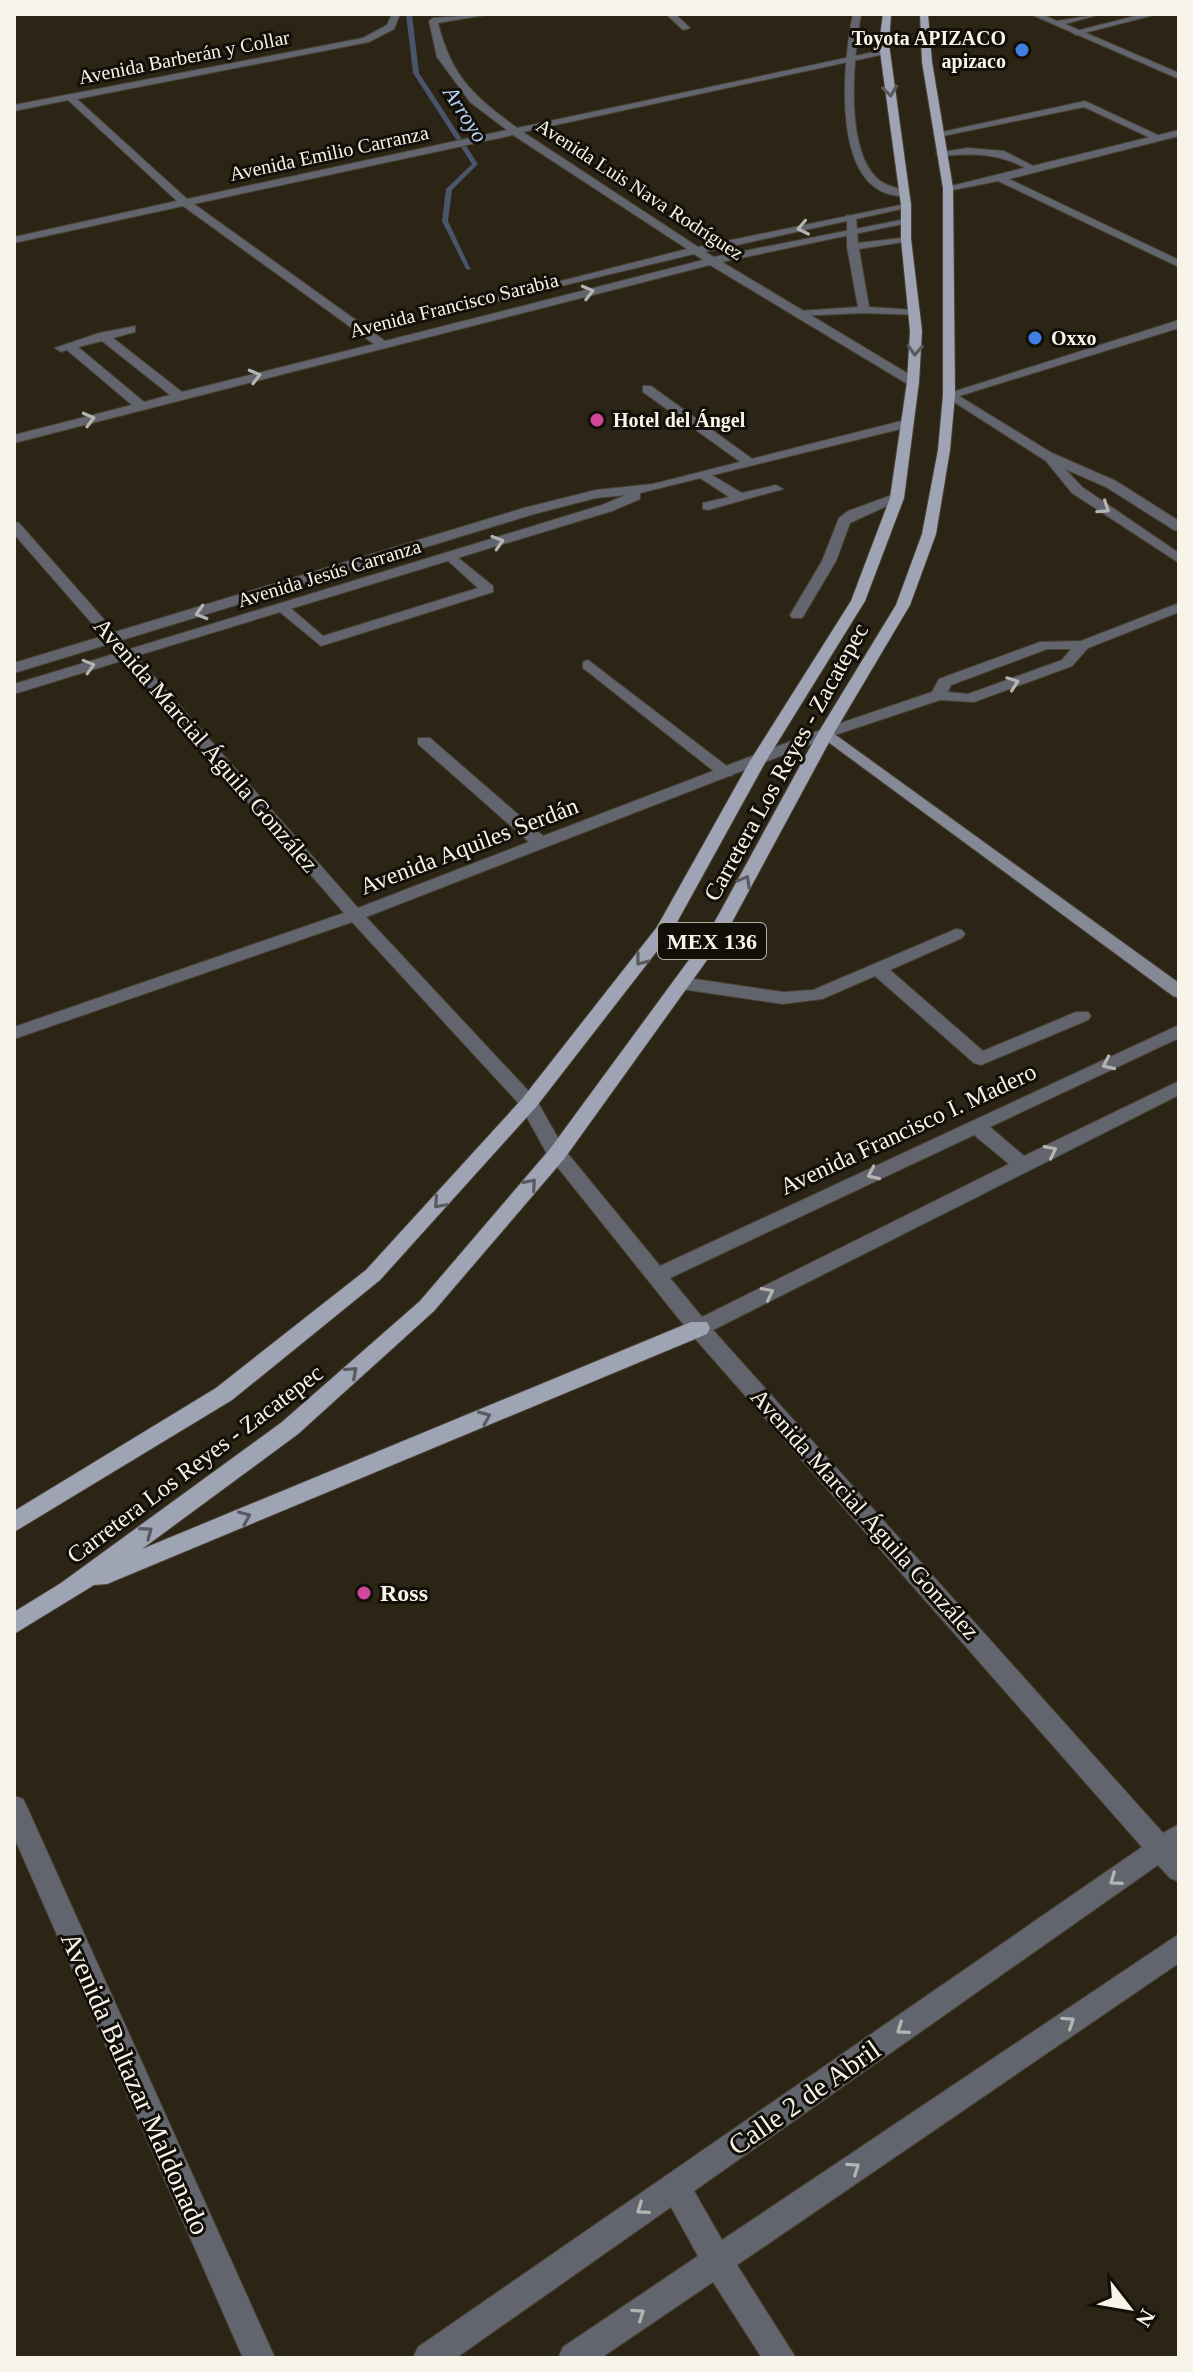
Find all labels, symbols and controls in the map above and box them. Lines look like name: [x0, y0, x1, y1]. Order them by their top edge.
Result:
street label: Avenida Barberán y Collar: [77, 26, 292, 89]
place label: Toyota APIZACO apizaco: [852, 27, 1006, 73]
marker: Toyota APIZACO apizaco: [1013, 41, 1031, 59]
water label: Arroyo: [437, 80, 493, 147]
one-way arrow: [882, 85, 899, 98]
street label: Avenida Luis Nava Rodríguez: [532, 114, 748, 265]
street label: Avenida Emilio Carranza: [227, 121, 431, 185]
one-way arrow: [796, 219, 810, 236]
street label: Avenida Francisco Sarabia: [348, 268, 561, 342]
one-way arrow: [581, 284, 595, 301]
place label: Oxxo: [1051, 327, 1097, 349]
marker: Oxxo: [1026, 329, 1044, 347]
one-way arrow: [906, 344, 923, 357]
one-way arrow: [247, 369, 261, 386]
place label: Hotel del Ángel: [613, 409, 746, 432]
marker: Hotel del Ángel: [588, 411, 606, 429]
one-way arrow: [82, 412, 96, 429]
one-way arrow: [1095, 498, 1110, 513]
street label: Avenida Jesús Carranza: [235, 535, 423, 611]
one-way arrow: [491, 535, 505, 551]
one-way arrow: [194, 603, 208, 619]
street label: Avenida Marcial Águila González: [89, 613, 323, 877]
street label: Carretera Los Reyes - Zacatepec: [699, 619, 873, 905]
one-way arrow: [81, 659, 95, 675]
one-way arrow: [1006, 676, 1020, 692]
street label: Avenida Aquiles Serdán: [356, 792, 582, 900]
one-way arrow: [736, 875, 751, 890]
road number: MEX 136: [658, 923, 766, 959]
one-way arrow: [636, 951, 650, 966]
one-way arrow: [1102, 1054, 1117, 1070]
street label: Avenida Francisco I. Madero: [776, 1058, 1040, 1200]
one-way arrow: [1042, 1145, 1057, 1161]
one-way arrow: [867, 1164, 881, 1180]
one-way arrow: [521, 1179, 535, 1194]
one-way arrow: [433, 1194, 448, 1208]
one-way arrow: [760, 1287, 775, 1302]
street label: Carretera Los Reyes - Zacatepec: [62, 1359, 328, 1569]
one-way arrow: [342, 1368, 357, 1382]
street label: Avenida Marcial Águila González: [746, 1383, 984, 1645]
one-way arrow: [477, 1410, 491, 1426]
one-way arrow: [237, 1510, 251, 1526]
one-way arrow: [139, 1528, 153, 1542]
place label: Ross: [380, 1580, 428, 1606]
marker: Ross: [355, 1584, 373, 1602]
one-way arrow: [1109, 1870, 1123, 1885]
street label: Avenida Baltazar Maldonado: [55, 1927, 216, 2239]
one-way arrow: [1060, 2016, 1074, 2031]
one-way arrow: [896, 2019, 910, 2034]
street label: Calle 2 de Abril: [722, 2034, 886, 2161]
one-way arrow: [845, 2163, 859, 2178]
one-way arrow: [637, 2199, 651, 2214]
north arrow: [1089, 2268, 1169, 2348]
text: N: [1131, 2305, 1161, 2331]
one-way arrow: [630, 2309, 644, 2324]

